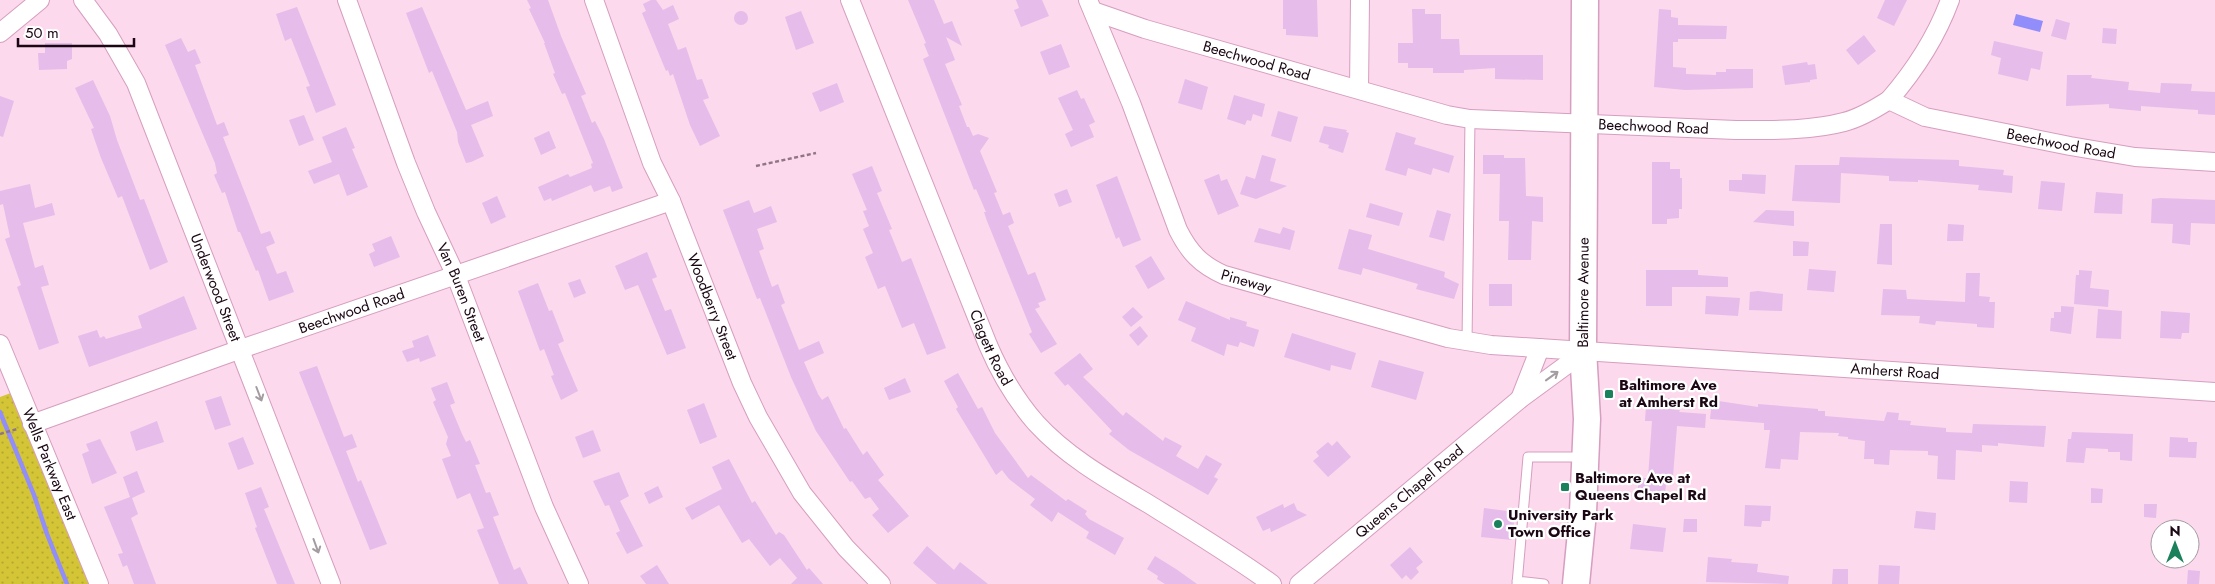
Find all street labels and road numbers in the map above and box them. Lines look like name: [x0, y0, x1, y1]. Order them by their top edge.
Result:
street label: Beechwood Road: [1200, 35, 1313, 86]
street label: Beechwood Road: [1598, 113, 1709, 140]
street label: Beechwood Road: [2005, 123, 2117, 165]
street label: Underwood Street: [185, 230, 247, 345]
street label: Baltimore Avenue: [1572, 237, 1595, 348]
street label: Van Buren Street: [431, 239, 491, 345]
street label: Woodberry Street: [682, 250, 743, 364]
street label: Pineway: [1218, 264, 1274, 299]
street label: Beechwood Road: [296, 283, 407, 339]
street label: Clagett Road: [964, 306, 1018, 390]
street label: Amherst Road: [1850, 357, 1940, 385]
street label: Wells Parkway East: [17, 405, 83, 524]
street label: Queens Chapel Road: [1350, 440, 1469, 544]

